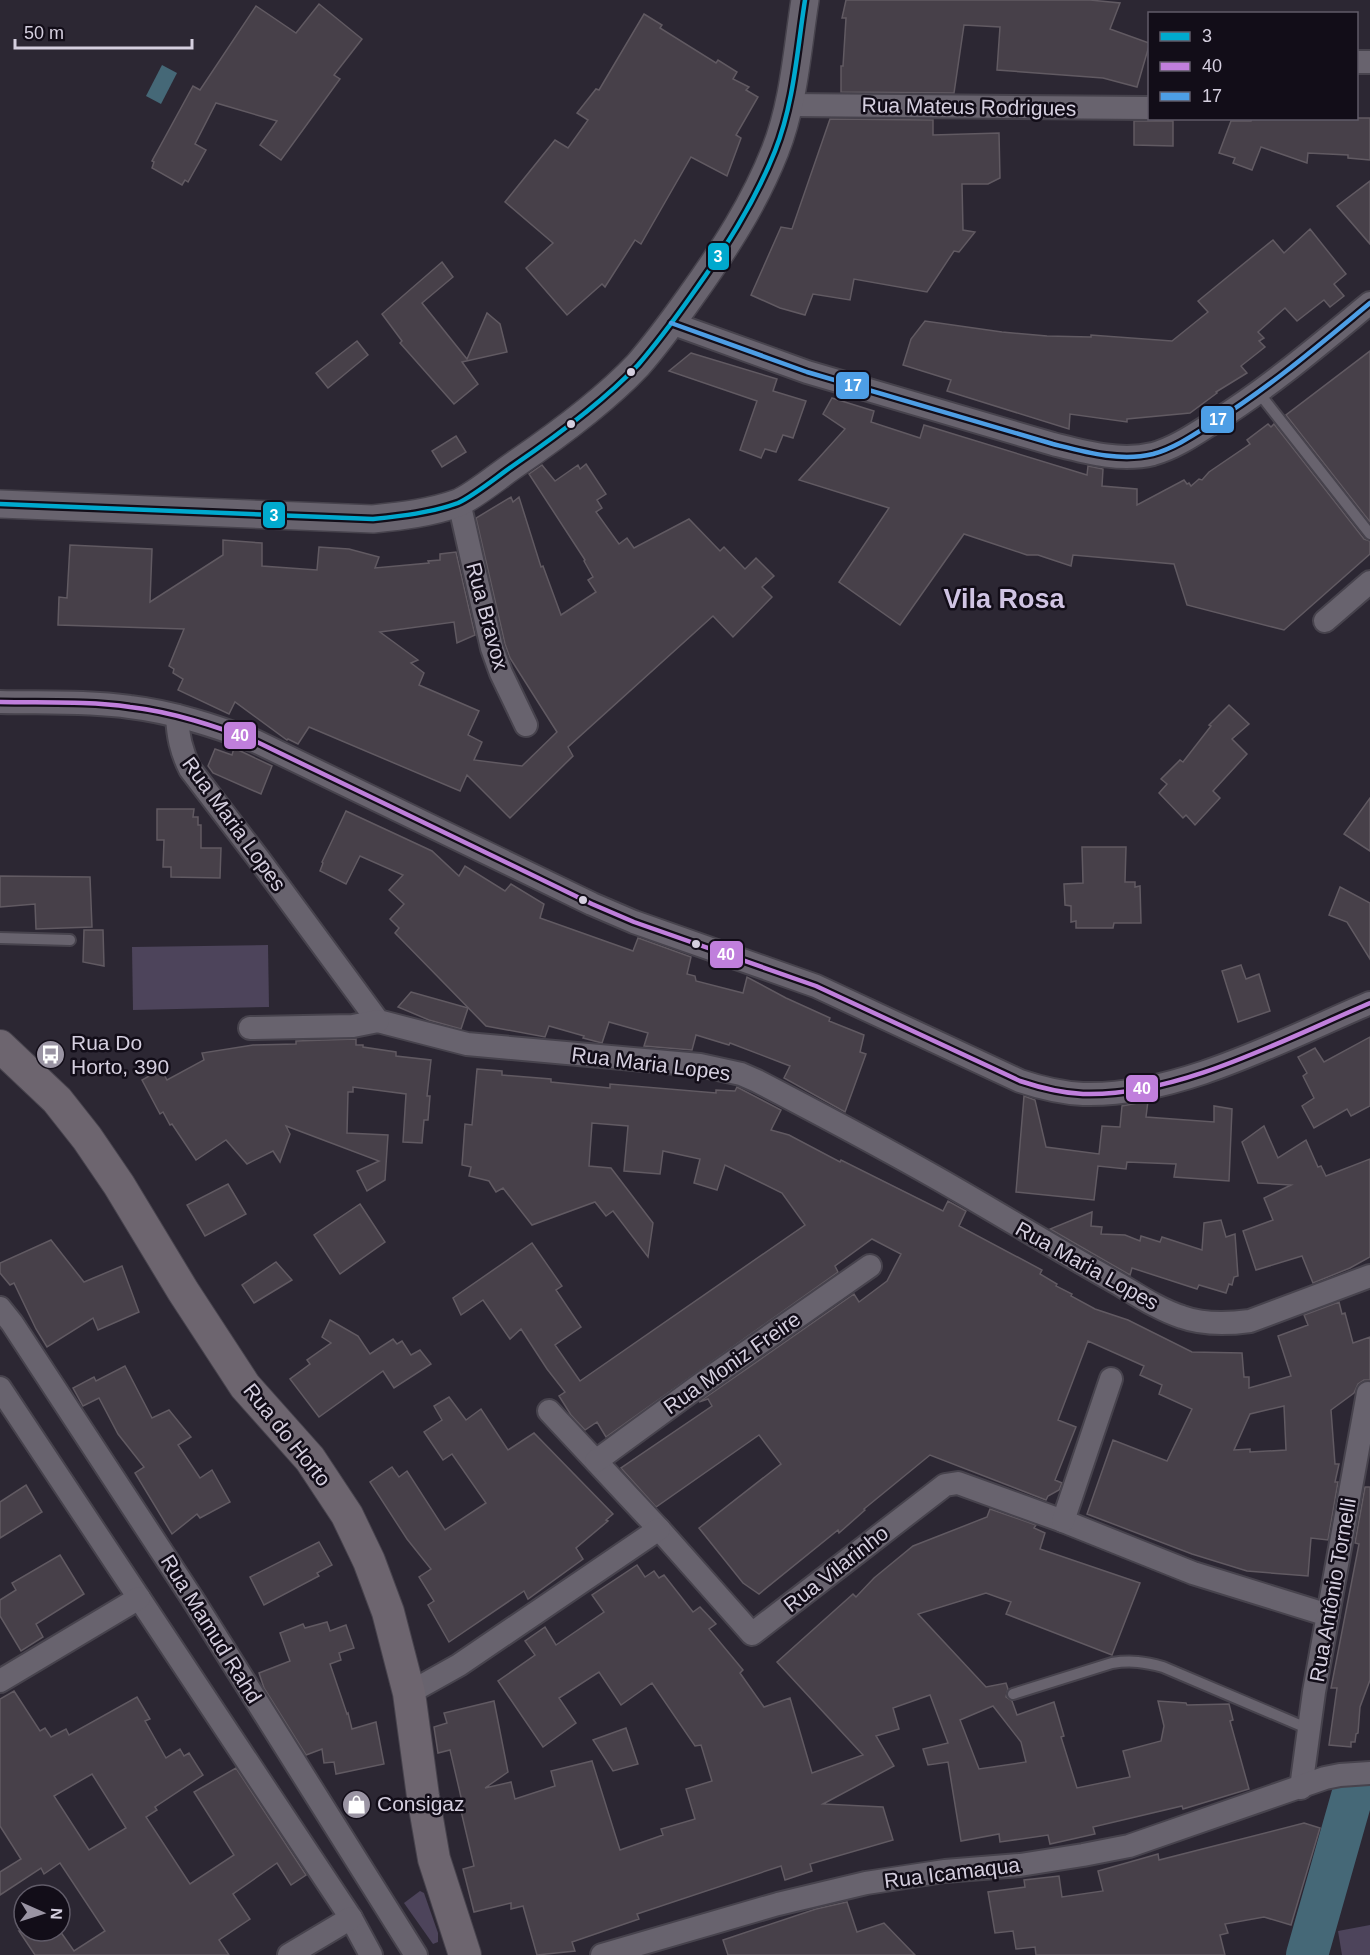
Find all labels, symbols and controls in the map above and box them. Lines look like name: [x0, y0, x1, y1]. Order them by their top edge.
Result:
scale bar: [15, 12, 192, 50]
legend: [1148, 12, 1358, 120]
text: 50 m: [24, 23, 64, 43]
text: 3: [1202, 26, 1212, 46]
text: 40: [1202, 56, 1222, 76]
text: 17: [1202, 86, 1222, 106]
street label: Rua Mateus Rodrigues: [861, 93, 1077, 120]
line badge: 3: [707, 242, 730, 271]
text: 3: [714, 248, 723, 265]
unlabelled marker: [625, 366, 637, 378]
line badge: 17: [835, 371, 870, 400]
text: 17: [844, 377, 862, 394]
line badge: 17: [1200, 405, 1235, 434]
text: 17: [1209, 411, 1227, 428]
unlabelled marker: [565, 418, 577, 430]
line badge: 3: [262, 501, 286, 529]
text: 3: [270, 507, 279, 524]
street label: Rua Bravox: [462, 560, 513, 672]
district label: Vila Rosa: [943, 584, 1066, 614]
line badge: 40: [223, 721, 257, 750]
text: 40: [231, 727, 249, 744]
street label: Rua Maria Lopes: [178, 752, 291, 895]
unlabelled marker: [577, 894, 589, 906]
unlabelled marker: [690, 938, 702, 950]
line badge: 40: [709, 940, 744, 969]
text: 40: [717, 946, 735, 963]
place label: Rua Do Horto, 390: [71, 1031, 169, 1078]
bus stop icon: Rua Do Horto, 390: [34, 1039, 66, 1071]
street label: Rua Maria Lopes: [570, 1042, 732, 1085]
line badge: 40: [1125, 1074, 1159, 1103]
text: 40: [1133, 1080, 1151, 1097]
street label: Rua Maria Lopes: [1012, 1217, 1163, 1314]
street label: Rua Moniz Freire: [659, 1307, 804, 1418]
street label: Rua do Horto: [239, 1379, 336, 1490]
street label: Rua Antônio Tornelli: [1305, 1496, 1360, 1684]
street label: Rua Vilarinho: [779, 1521, 892, 1616]
street label: Rua Mamud Rahd: [157, 1550, 266, 1707]
shop icon: Consigaz: [340, 1788, 372, 1820]
place label: Consigaz: [377, 1792, 465, 1815]
street label: Rua Icamaqua: [883, 1853, 1021, 1892]
north arrow: [12, 1883, 72, 1943]
text: N: [48, 1908, 65, 1920]

